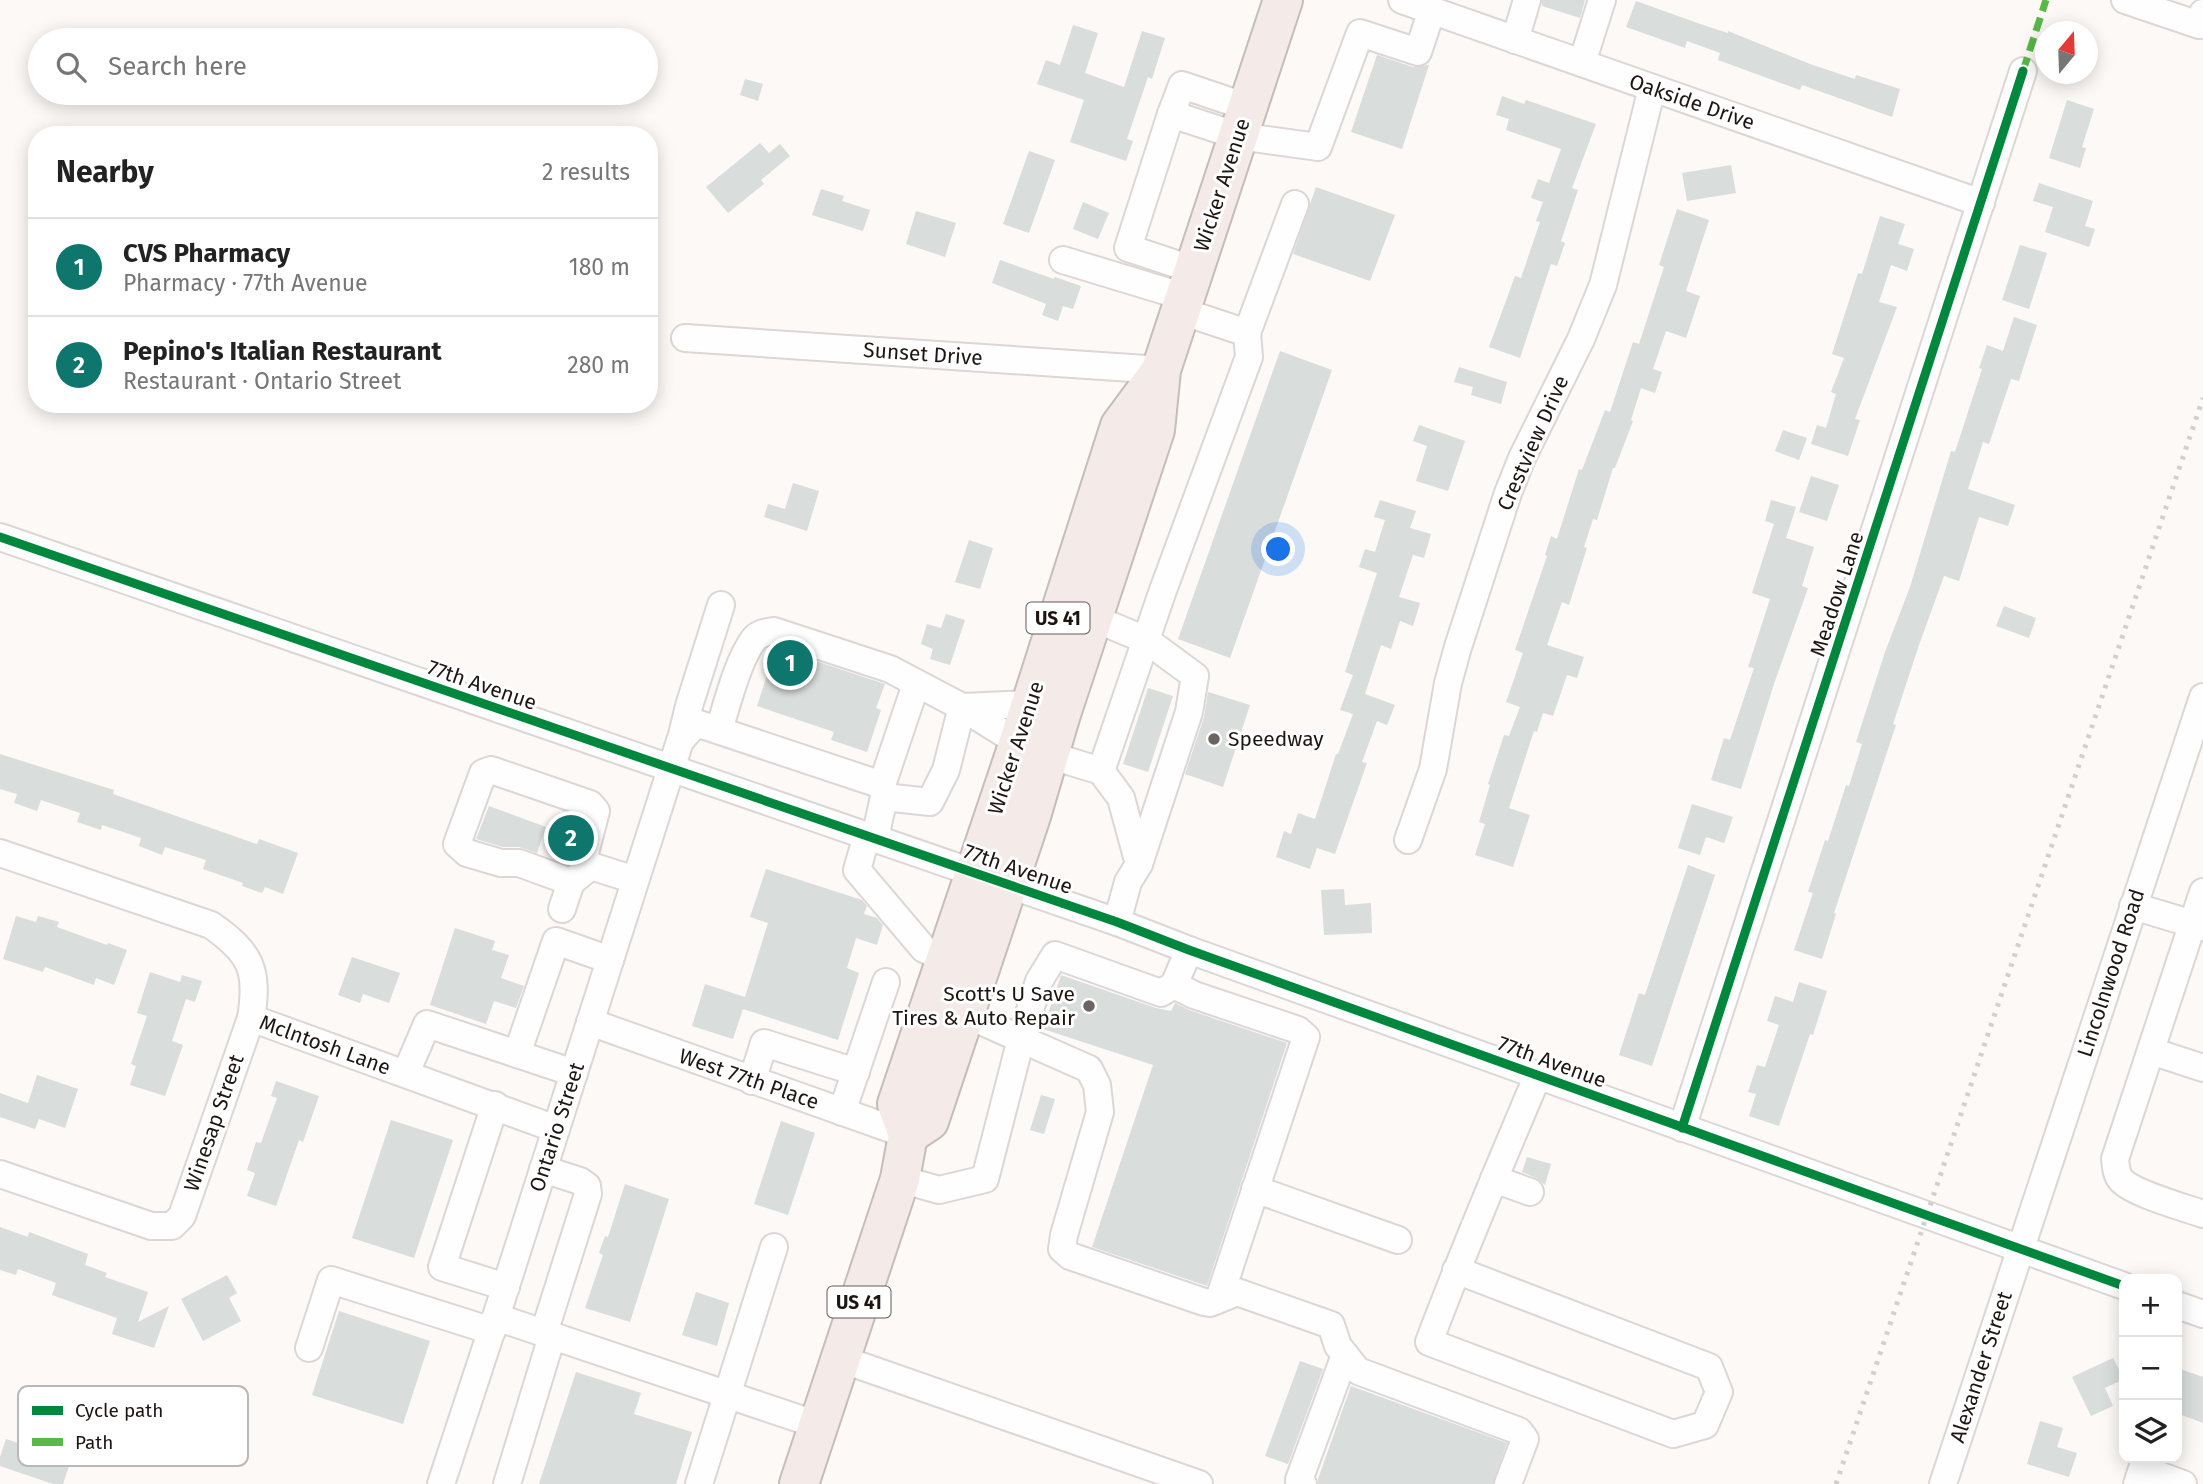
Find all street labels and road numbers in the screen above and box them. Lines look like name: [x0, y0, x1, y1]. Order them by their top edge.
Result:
street label: Oakside Drive: [1626, 68, 1758, 136]
street label: Wicker Avenue: [1188, 115, 1256, 255]
street label: Sunset Drive: [862, 337, 984, 371]
street label: Crestview Drive: [1492, 371, 1574, 515]
street label: Meadow Lane: [1805, 528, 1869, 660]
road number: US 41: [1026, 603, 1090, 634]
street label: 77th Avenue: [424, 654, 540, 716]
street label: Wicker Avenue: [982, 678, 1050, 818]
street label: 77th Avenue: [960, 838, 1076, 900]
street label: Lincolnwood Road: [2072, 886, 2150, 1060]
street label: Mclntosh Lane: [256, 1009, 394, 1081]
street label: 77th Avenue: [1494, 1030, 1610, 1094]
street label: West 77th Place: [676, 1043, 822, 1115]
street label: Winesap Street: [178, 1051, 250, 1195]
street label: Ontario Street: [524, 1059, 590, 1195]
road number: US 41: [828, 1286, 890, 1318]
street label: Alexander Street: [1944, 1288, 2018, 1446]

